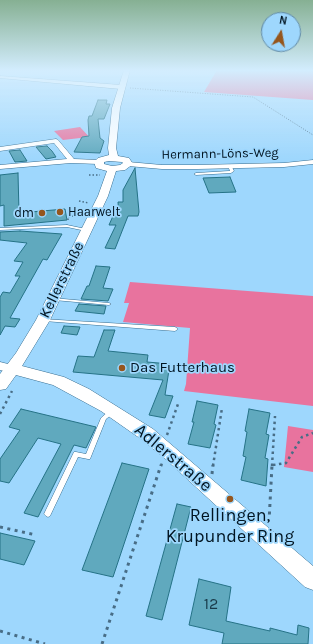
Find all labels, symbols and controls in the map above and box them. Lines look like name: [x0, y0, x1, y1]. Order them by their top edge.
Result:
north arrow: [261, 12, 301, 52]
text: N: [278, 14, 288, 28]
street label: Hermann-Löns-Weg: [161, 145, 279, 163]
place label: Haarwelt: [68, 204, 120, 220]
place label: dm: [14, 205, 34, 221]
marker: Haarwelt: [55, 207, 65, 217]
marker: dm: [37, 208, 47, 218]
street label: Kellerstraße: [36, 239, 88, 321]
place label: Das Futterhaus: [130, 359, 235, 377]
marker: Das Futterhaus: [117, 363, 127, 373]
street label: Adlerstraße: [130, 419, 216, 497]
marker: Rellingen, Krupunder Ring: [225, 494, 235, 504]
place label: Rellingen, Krupunder Ring: [166, 505, 294, 548]
house number: 12: [204, 594, 218, 614]

